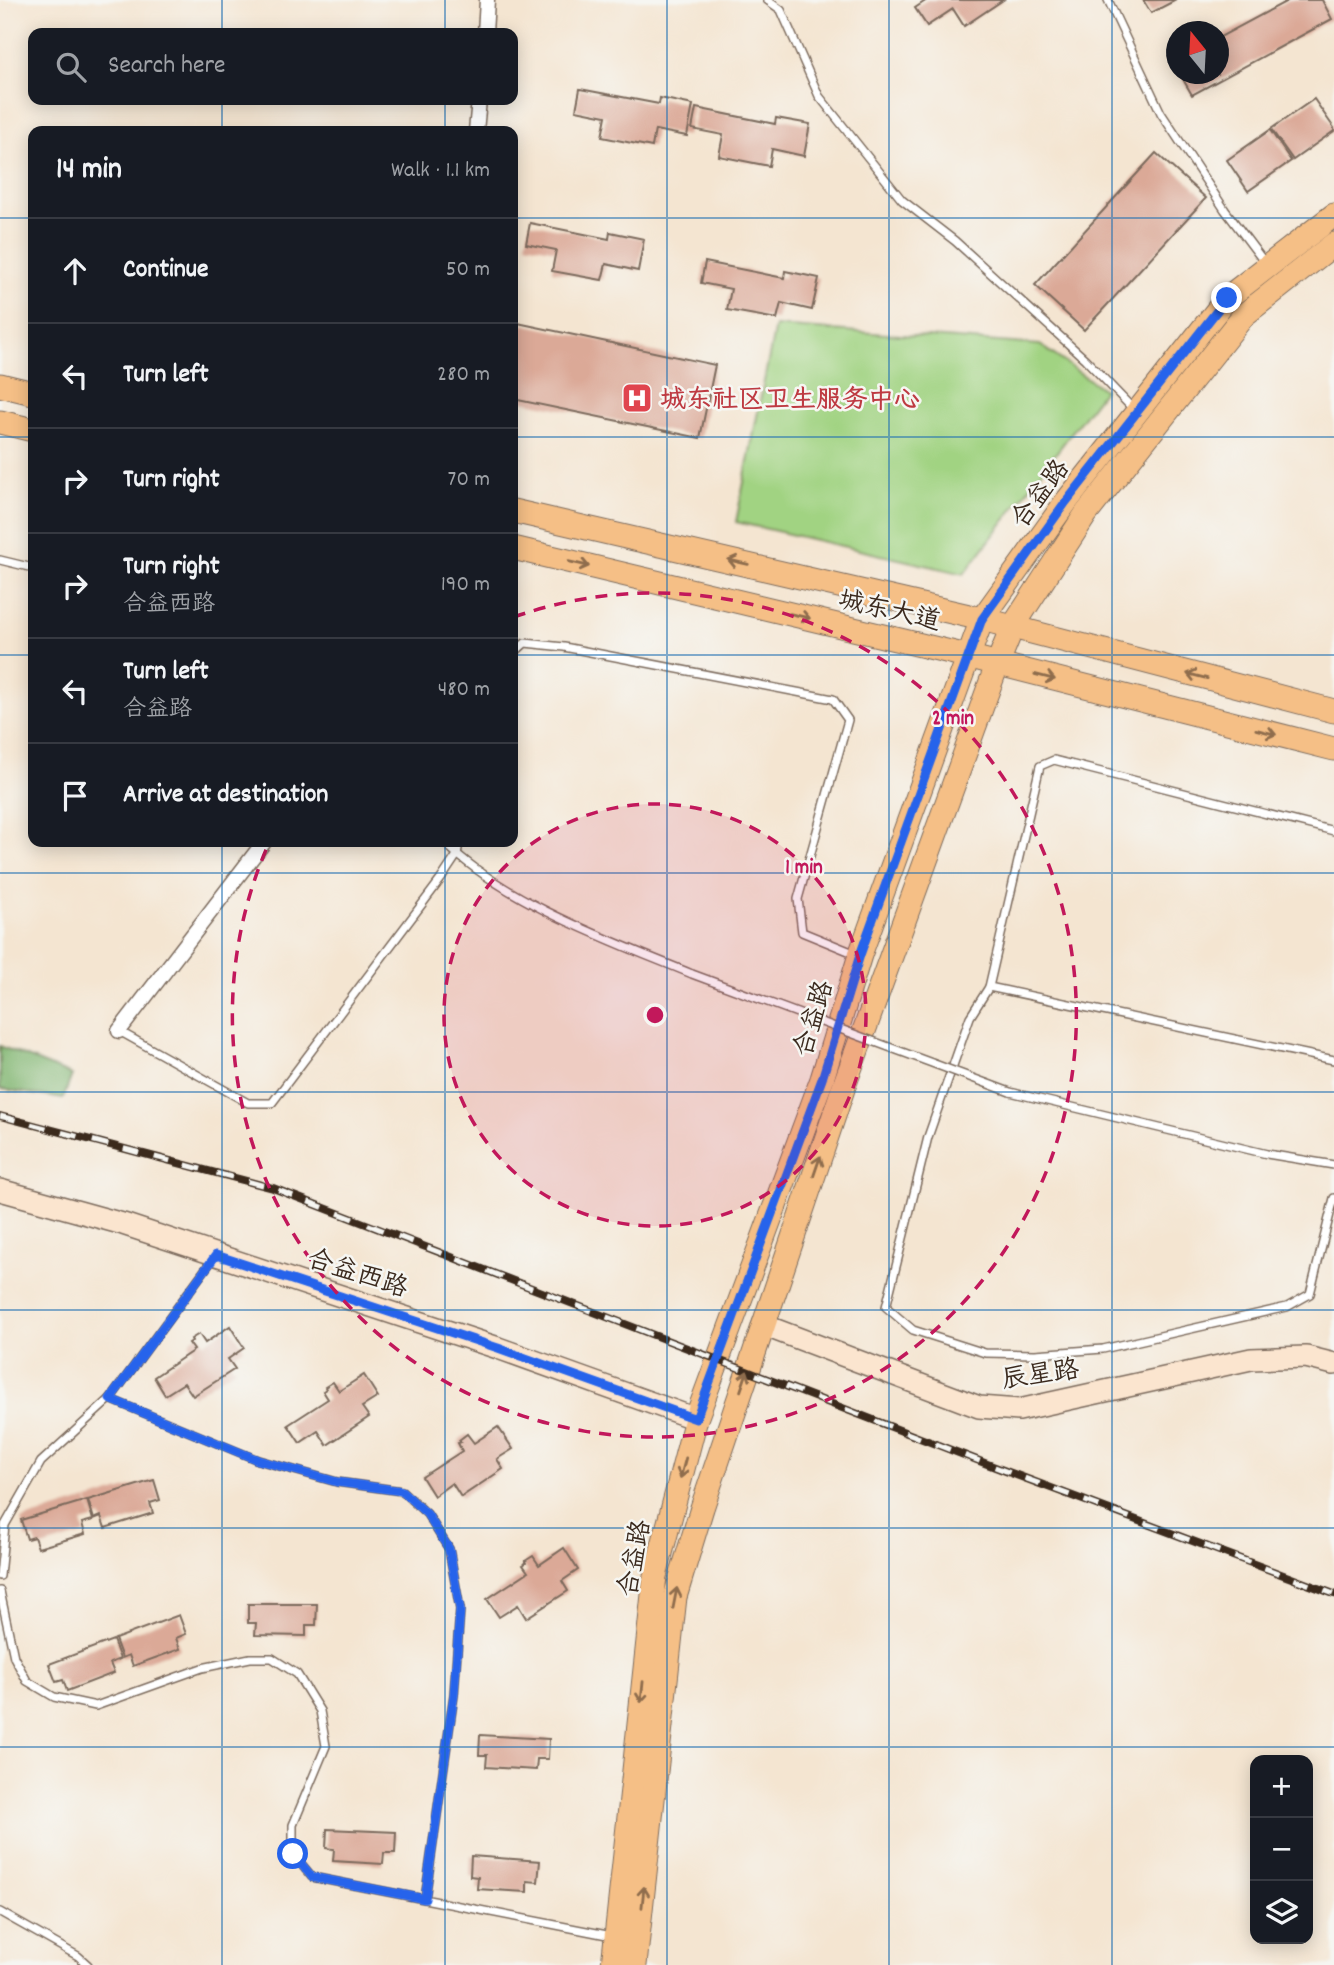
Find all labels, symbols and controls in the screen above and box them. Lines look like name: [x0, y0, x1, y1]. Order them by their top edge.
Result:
north arrow: [1166, 21, 1229, 84]
search box: [28, 28, 518, 105]
icon: search: [52, 48, 90, 86]
text: Search here: [108, 48, 226, 85]
text: 14 min: [56, 150, 122, 193]
text: Walk · 1.1 km: [391, 155, 490, 188]
icon: ahead: [56, 252, 94, 290]
text: Continue: [123, 252, 208, 289]
text: 50 m: [446, 254, 490, 287]
route end: [1211, 282, 1242, 313]
icon: left: [56, 357, 94, 395]
text: Turn left: [123, 357, 209, 394]
text: 280 m: [437, 359, 490, 392]
hospital icon: 城东社区卫生服务中心: [620, 381, 654, 415]
place label: 城东社区卫生服务中心: [660, 383, 920, 420]
street label: 合益路: [1004, 453, 1080, 537]
icon: right: [56, 462, 94, 500]
text: Turn right: [123, 462, 220, 499]
text: 70 m: [448, 464, 490, 497]
text: Turn right: [123, 549, 220, 586]
one-way arrow: [727, 555, 750, 569]
one-way arrow: [567, 557, 590, 571]
icon: right: [56, 567, 94, 605]
text: 190 m: [441, 569, 490, 602]
street label: 城东大道: [834, 583, 944, 642]
text: 合益西路: [123, 589, 215, 622]
one-way arrow: [788, 610, 811, 623]
text: Turn left: [123, 654, 209, 691]
one-way arrow: [1186, 669, 1209, 682]
one-way arrow: [1033, 671, 1056, 684]
icon: left: [56, 672, 94, 710]
text: 480 m: [438, 674, 490, 707]
text: 合益路: [123, 694, 192, 727]
text: 2 min: [932, 705, 974, 735]
one-way arrow: [1254, 726, 1277, 739]
icon: arrive: [56, 777, 94, 815]
text: Arrive at destination: [123, 777, 328, 814]
text: 1 min: [785, 854, 823, 884]
street label: 合益路: [786, 976, 844, 1062]
centre of rings: [643, 1003, 667, 1027]
one-way arrow: [812, 1155, 824, 1177]
street label: 合益西路: [302, 1242, 412, 1309]
street label: 辰星路: [999, 1353, 1082, 1400]
one-way arrow: [739, 1371, 751, 1393]
one-way arrow: [676, 1456, 689, 1479]
street label: 合益路: [611, 1517, 662, 1600]
one-way arrow: [669, 1587, 683, 1610]
one-way arrow: [636, 1680, 649, 1702]
map controls: [1250, 1755, 1313, 1944]
button: +: [1250, 1755, 1313, 1818]
button: −: [1250, 1818, 1313, 1881]
route start: [277, 1838, 308, 1869]
button: layers: [1250, 1881, 1313, 1944]
one-way arrow: [636, 1886, 649, 1909]

